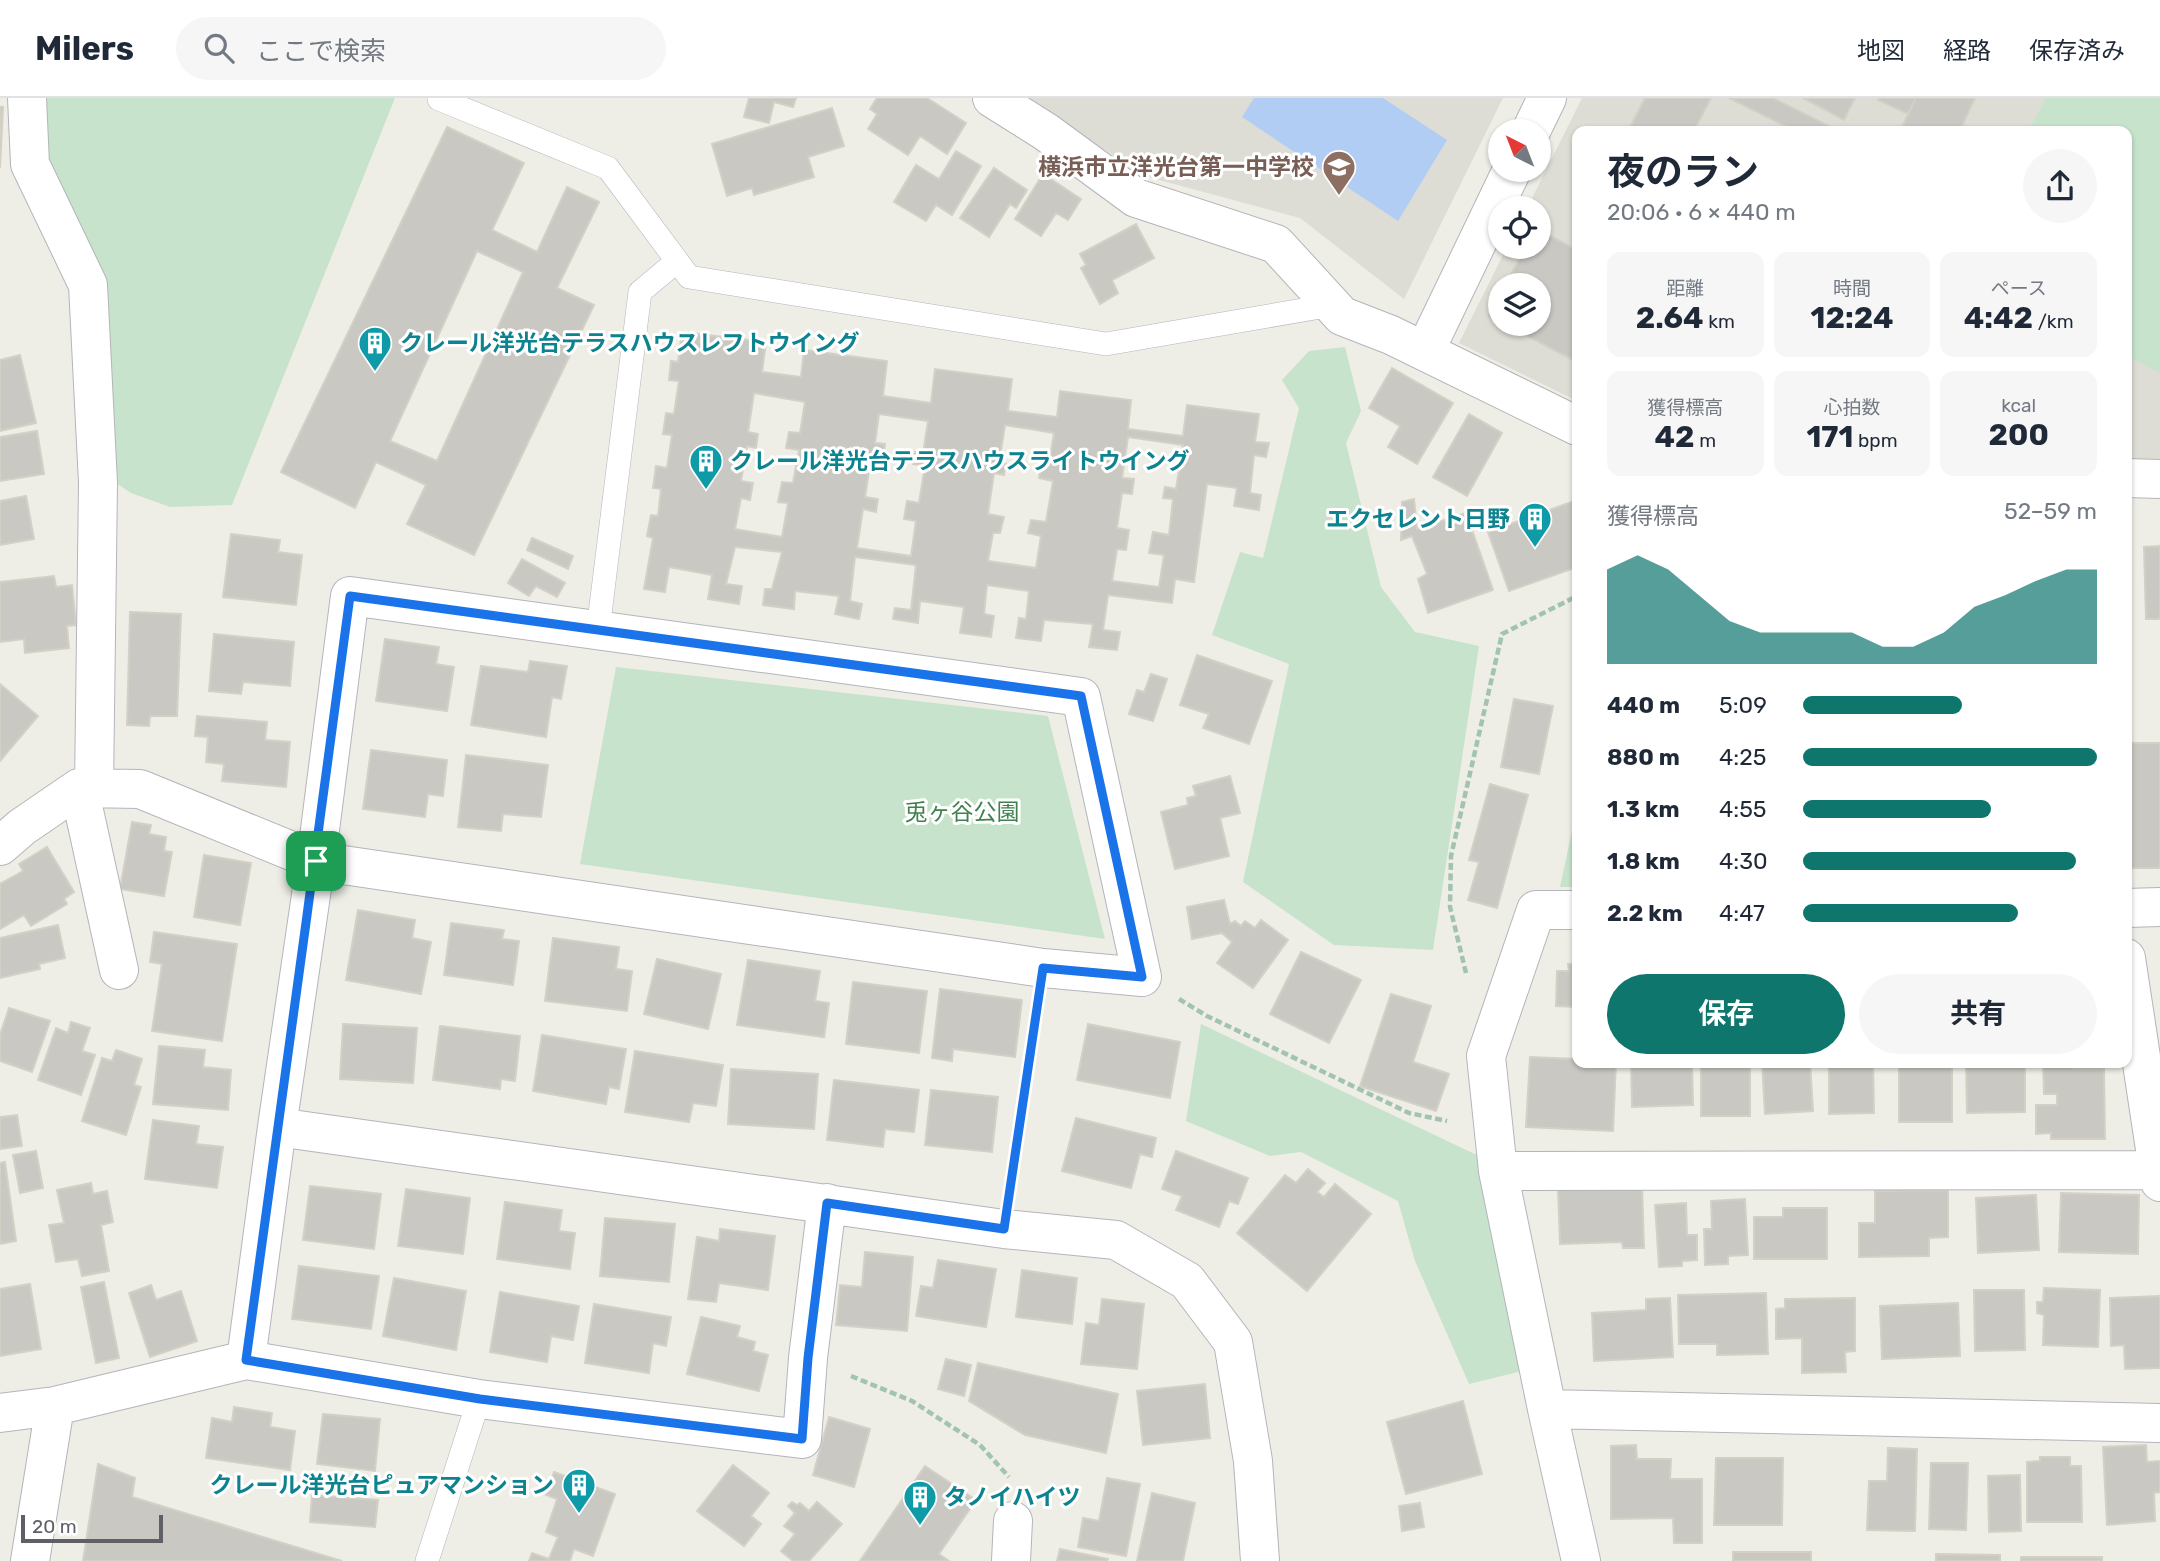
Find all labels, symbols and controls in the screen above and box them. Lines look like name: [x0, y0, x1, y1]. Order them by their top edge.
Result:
search box: [176, 17, 666, 80]
text: Milers: [35, 29, 134, 68]
icon: search: [200, 29, 238, 67]
text: ここで検索: [256, 36, 386, 67]
text: 地図: [1857, 37, 1905, 65]
text: 経路: [1943, 37, 1991, 65]
text: 保存済み: [2029, 37, 2125, 65]
north arrow: [1488, 119, 1550, 182]
map controls: [1488, 119, 1551, 336]
school or university icon: 横浜市立洋光台第一中学校: [1320, 148, 1358, 197]
text: 夜のラン: [1607, 149, 1759, 195]
button: share: [2023, 149, 2097, 223]
place label: 横浜市立洋光台第一中学校: [1038, 153, 1314, 181]
button: locate: [1488, 196, 1551, 259]
text: 20:06 · 6 × 440 m: [1607, 198, 1796, 226]
button: layers: [1488, 273, 1551, 336]
text: 距離: [1666, 277, 1704, 300]
text: 時間: [1833, 277, 1871, 300]
text: ペース: [1991, 277, 2047, 300]
text: 2.64: [1636, 300, 1704, 336]
text: 12:24: [1810, 300, 1894, 336]
text: 4:42: [1964, 300, 2033, 336]
text: km: [1704, 310, 1735, 333]
text: /km: [2033, 310, 2074, 333]
building icon: クレール洋光台テラスハウスレフトウイング: [356, 324, 394, 373]
place label: クレール洋光台テラスハウスレフトウイング: [400, 329, 860, 357]
text: kcal: [2001, 394, 2036, 417]
text: 獲得標高: [1647, 396, 1723, 419]
text: 心拍数: [1823, 396, 1881, 419]
text: 200: [1989, 417, 2049, 453]
text: 42: [1655, 419, 1695, 455]
text: 171: [1806, 419, 1853, 455]
text: m: [1695, 429, 1716, 452]
text: bpm: [1853, 429, 1898, 452]
building icon: クレール洋光台テラスハウスライトウイング: [687, 442, 725, 491]
place label: クレール洋光台テラスハウスライトウイング: [730, 447, 1190, 475]
text: 52–59 m: [2004, 497, 2097, 525]
building icon: エクセレント日野: [1516, 500, 1554, 549]
text: 獲得標高: [1607, 502, 1699, 530]
place label: エクセレント日野: [1326, 505, 1510, 533]
text: 440 m: [1607, 691, 1680, 719]
text: 5:09: [1719, 691, 1767, 719]
text: 880 m: [1607, 743, 1680, 771]
text: 4:25: [1719, 743, 1766, 771]
text: 1.3 km: [1607, 795, 1680, 823]
text: 4:55: [1719, 795, 1767, 823]
park label: 兎ヶ谷公園: [905, 798, 1020, 826]
pin: [286, 831, 346, 891]
icon: arrive: [297, 842, 335, 880]
text: 1.8 km: [1607, 847, 1680, 875]
text: 4:30: [1719, 847, 1768, 875]
text: 2.2 km: [1607, 899, 1683, 927]
text: 4:47: [1719, 899, 1765, 927]
button: 保存: [1607, 974, 1845, 1054]
button: 共有: [1859, 974, 2097, 1054]
building icon: クレール洋光台ピュアマンション: [560, 1466, 598, 1515]
place label: クレール洋光台ピュアマンション: [209, 1471, 554, 1499]
building icon: タノイハイツ: [901, 1478, 939, 1527]
place label: タノイハイツ: [944, 1483, 1080, 1511]
scale bar: [21, 1512, 163, 1544]
text: 20 m: [32, 1515, 77, 1538]

